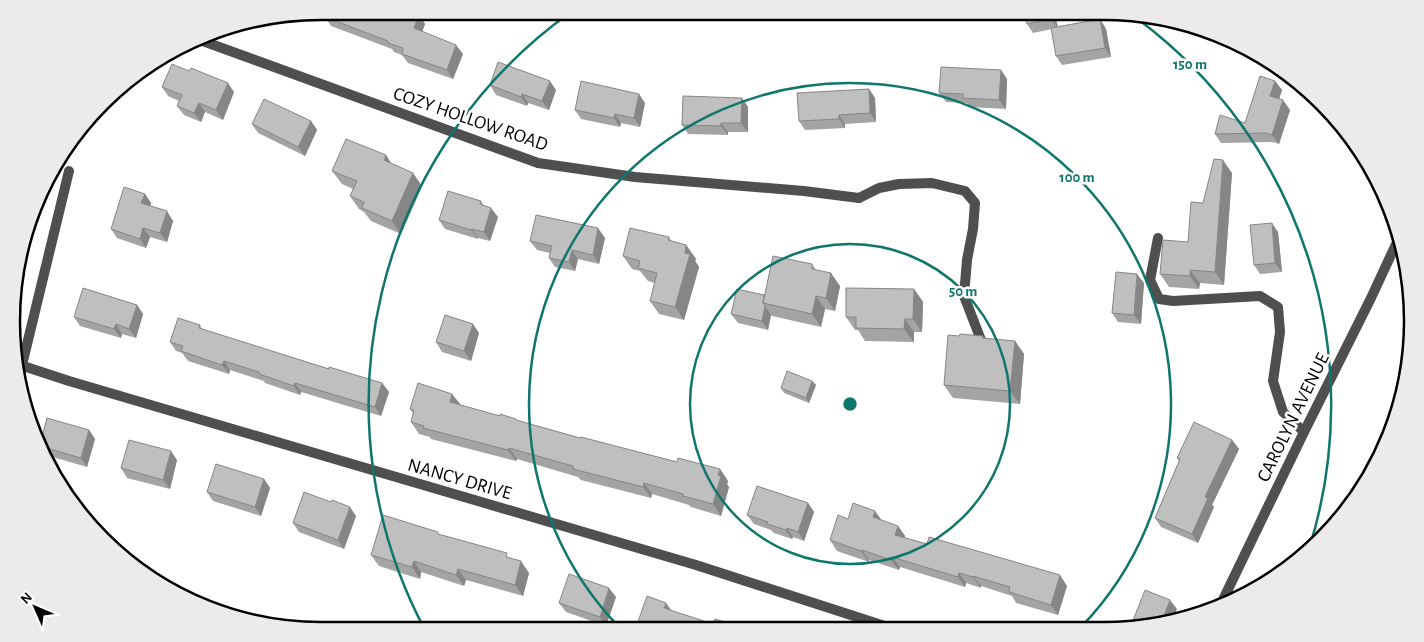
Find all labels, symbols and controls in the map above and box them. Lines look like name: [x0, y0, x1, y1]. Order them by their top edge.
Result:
text: 150 m: [1173, 57, 1207, 72]
street label: COZY HOLLOW ROAD: [391, 84, 550, 155]
text: 100 m: [1059, 170, 1095, 185]
text: 50 m: [949, 284, 977, 299]
street label: CAROLYN AVENUE: [1254, 350, 1333, 485]
centre of rings: [841, 395, 859, 413]
street label: NANCY DRIVE: [405, 456, 514, 503]
north arrow: [10, 582, 60, 632]
text: N: [18, 590, 35, 607]

